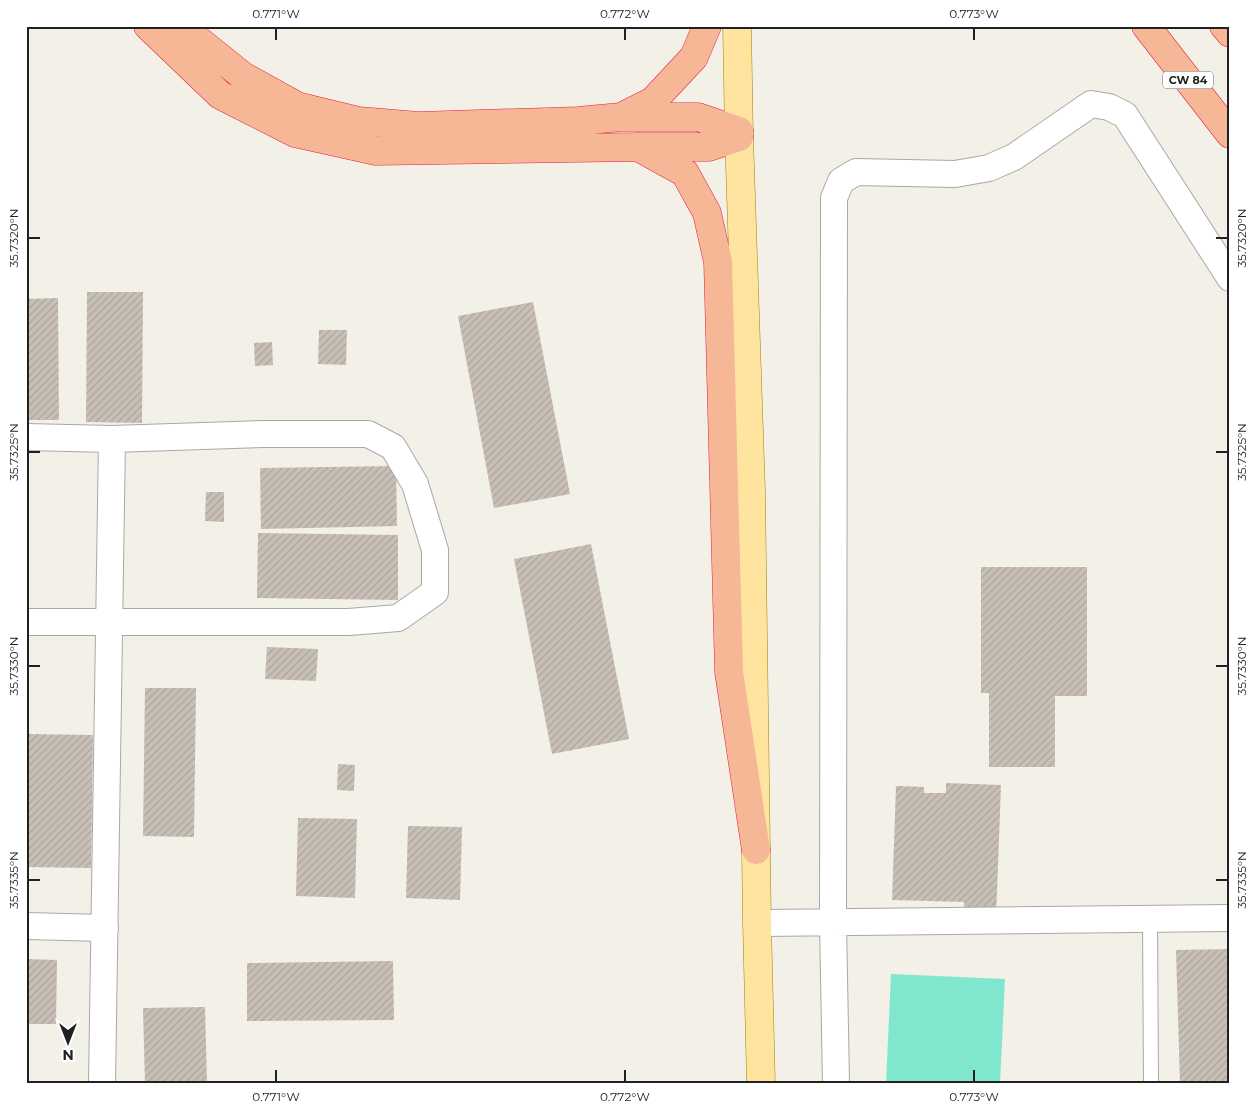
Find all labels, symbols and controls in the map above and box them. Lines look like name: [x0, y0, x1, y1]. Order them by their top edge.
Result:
text: 0.771°W: [252, 6, 300, 21]
text: 0.772°W: [600, 6, 650, 21]
text: 0.773°W: [949, 6, 999, 21]
road number: CW 84: [1163, 72, 1213, 88]
text: 35.7320°N: [6, 208, 21, 268]
text: 35.7320°N: [1234, 208, 1249, 268]
text: 35.7325°N: [6, 423, 21, 481]
text: 35.7325°N: [1234, 423, 1249, 481]
text: 35.7330°N: [6, 636, 21, 696]
text: 35.7330°N: [1234, 636, 1249, 696]
text: 35.7335°N: [6, 851, 21, 909]
text: 35.7335°N: [1234, 851, 1249, 909]
north arrow: [42, 1018, 92, 1068]
text: N: [62, 1046, 74, 1064]
text: 0.771°W: [252, 1089, 300, 1104]
text: 0.772°W: [600, 1089, 650, 1104]
text: 0.773°W: [949, 1089, 999, 1104]

